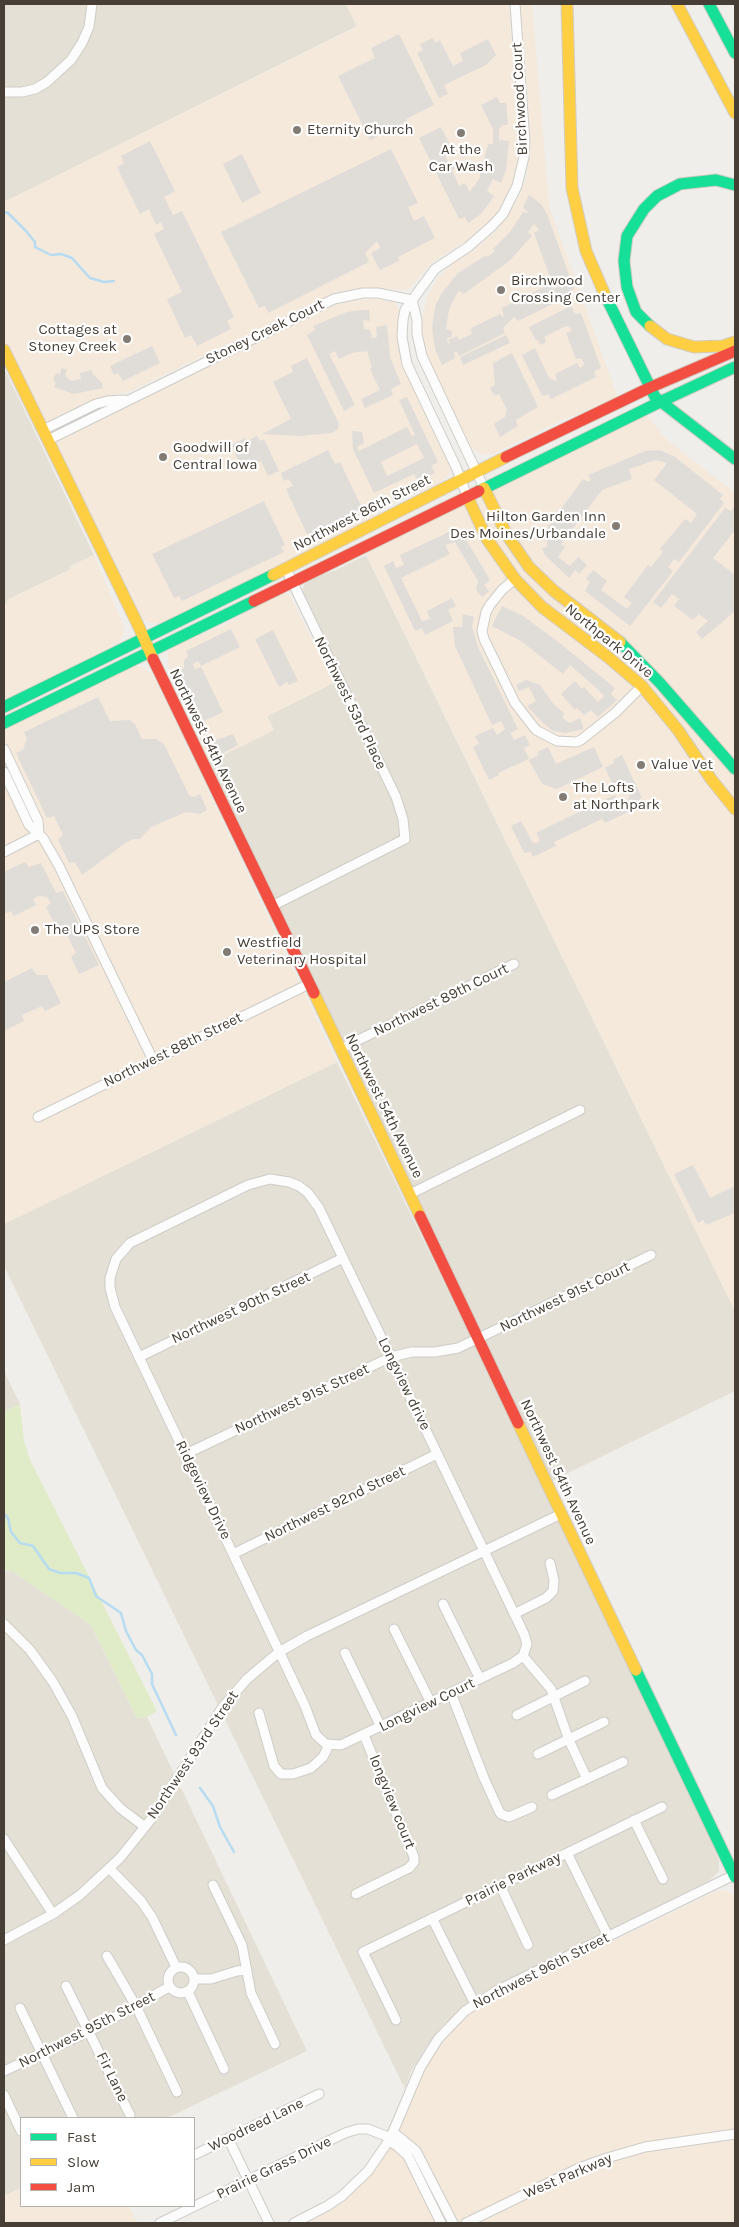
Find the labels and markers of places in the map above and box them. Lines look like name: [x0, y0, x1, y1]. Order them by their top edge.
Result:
place label: Eternity Church: [307, 121, 413, 139]
marker: Eternity Church: [291, 124, 303, 136]
marker: At the Car Wash: [455, 127, 467, 139]
place label: At the Car Wash: [429, 141, 493, 176]
place label: Birchwood Crossing Center: [511, 272, 620, 307]
marker: Birchwood Crossing Center: [495, 284, 507, 296]
place label: Cottages at Stoney Creek: [28, 321, 117, 356]
marker: Cottages at Stoney Creek: [121, 333, 133, 345]
place label: Goodwill of Central Iowa: [173, 439, 258, 474]
marker: Goodwill of Central Iowa: [157, 451, 169, 463]
place label: Hilton Garden Inn Des Moines/Urbandale: [450, 508, 606, 543]
marker: Hilton Garden Inn Des Moines/Urbandale: [610, 520, 622, 532]
place label: Value Vet: [651, 756, 713, 774]
marker: Value Vet: [635, 759, 647, 771]
place label: The Lofts at Northpark: [573, 779, 660, 814]
marker: The Lofts at Northpark: [557, 791, 569, 803]
place label: The UPS Store: [45, 921, 140, 939]
marker: The UPS Store: [29, 924, 41, 936]
place label: Westfield Veterinary Hospital: [237, 934, 367, 969]
marker: Westfield Veterinary Hospital: [221, 946, 233, 958]

